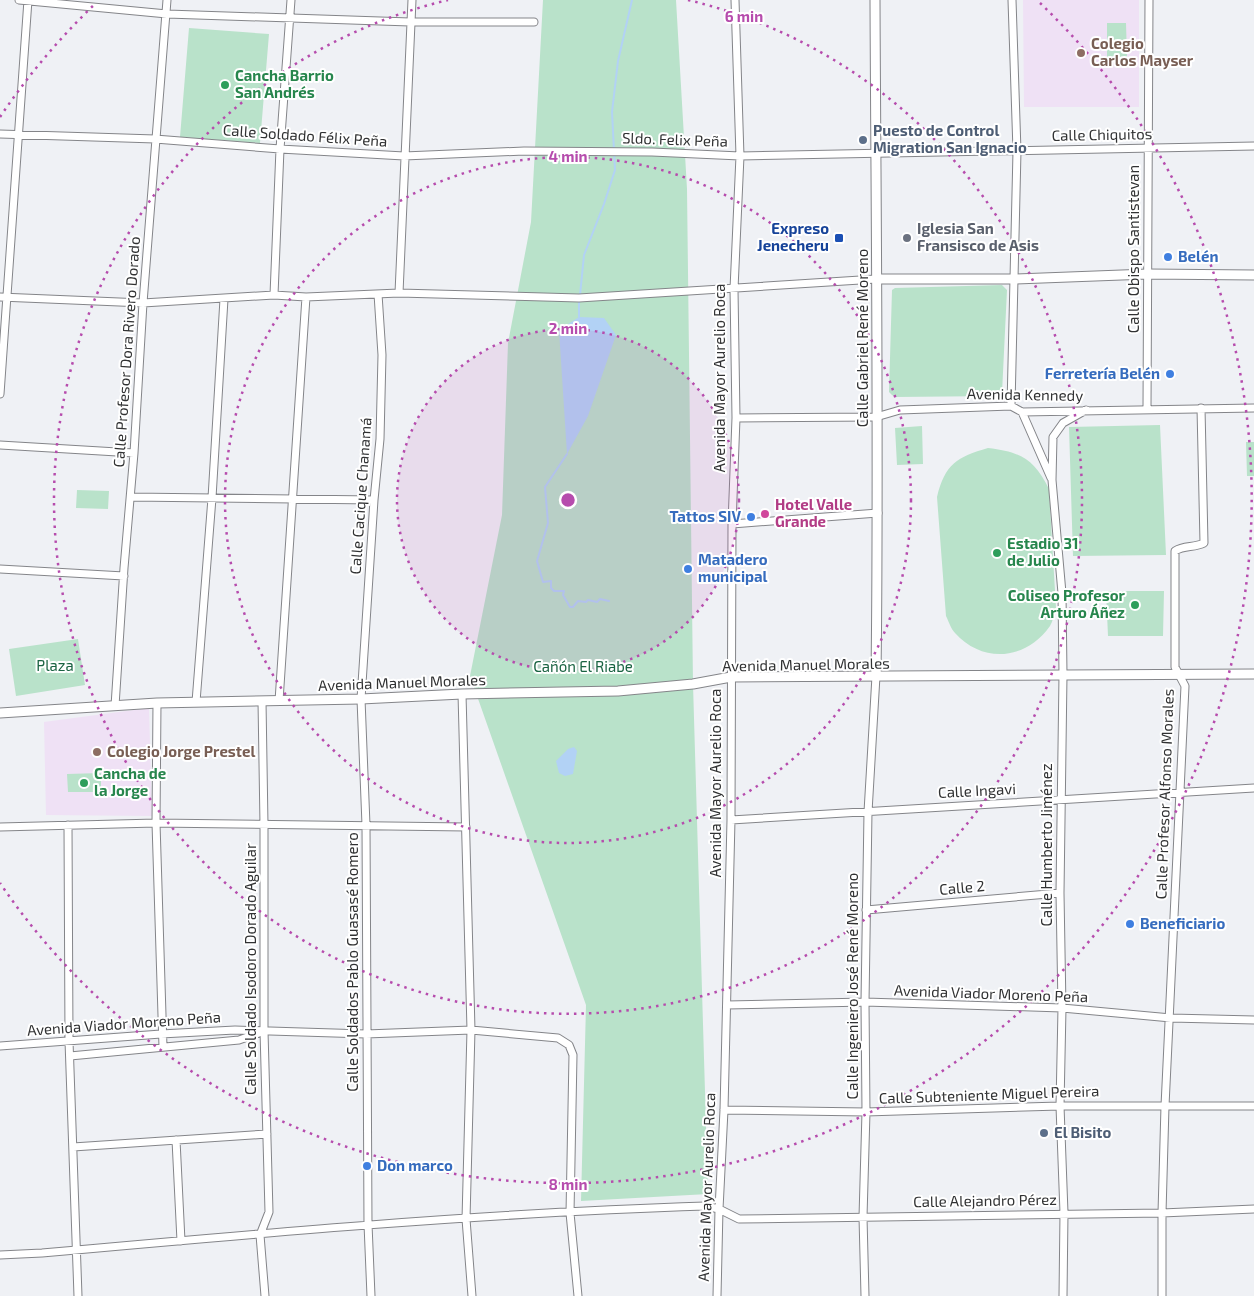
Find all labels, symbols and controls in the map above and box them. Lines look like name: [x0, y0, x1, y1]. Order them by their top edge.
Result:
text: 6 min: [725, 7, 763, 25]
place label: Colegio Carlos Mayser: [1091, 34, 1194, 70]
marker: Colegio Carlos Mayser: [1075, 47, 1087, 59]
place label: Cancha Barrio San Andrés: [235, 66, 334, 101]
marker: Cancha Barrio San Andrés: [219, 79, 231, 91]
street label: Calle Soldado Félix Peña: [222, 120, 388, 150]
place label: Puesto de Control Migration San Ignacio: [873, 121, 1027, 156]
street label: Calle Chiquitos: [1051, 124, 1153, 144]
street label: Sldo. Felix Peña: [622, 128, 728, 150]
marker: Puesto de Control Migration San Ignacio: [857, 134, 869, 146]
text: 4 min: [548, 147, 588, 165]
street label: Calle Obispo Santistevan: [1124, 165, 1142, 333]
place label: Expreso Jenecheru: [757, 219, 829, 254]
place label: Iglesia San Fransisco de Asis: [917, 219, 1039, 254]
marker: Expreso Jenecheru: [833, 232, 845, 244]
marker: Iglesia San Fransisco de Asis: [901, 232, 913, 244]
street label: Calle Profesor Dora Rivero Dorado: [109, 236, 143, 468]
place label: Belén: [1178, 247, 1218, 265]
street label: Calle Gabriel René Moreno: [853, 249, 871, 427]
marker: Belén: [1162, 251, 1174, 263]
street label: Avenida Mayor Aurelio Roca: [710, 283, 728, 473]
text: 2 min: [549, 319, 587, 337]
place label: Ferretería Belén: [1045, 364, 1160, 382]
marker: Ferretería Belén: [1164, 368, 1176, 380]
street label: Avenida Kennedy: [967, 384, 1083, 404]
street label: Calle Cacique Chanamá: [346, 417, 374, 575]
centre of rings: [559, 491, 577, 509]
place label: Hotel Valle Grande: [775, 495, 852, 530]
place label: Tattos SIV: [670, 507, 741, 525]
marker: Hotel Valle Grande: [759, 508, 771, 520]
marker: Tattos SIV: [745, 511, 757, 523]
place label: Estadio 31 de Julio: [1007, 534, 1079, 569]
marker: Estadio 31 de Julio: [991, 547, 1003, 559]
place label: Matadero municipal: [698, 550, 768, 585]
marker: Matadero municipal: [682, 563, 694, 575]
place label: Coliseo Profesor Arturo Áñez: [1008, 586, 1126, 621]
marker: Coliseo Profesor Arturo Áñez: [1129, 599, 1141, 611]
street label: Avenida Manuel Morales: [722, 654, 890, 674]
park label: Plaza: [36, 656, 74, 674]
park label: Cañón El Riabe: [533, 657, 633, 675]
street label: Avenida Manuel Morales: [318, 670, 486, 694]
street label: Avenida Mayor Aurelio Roca: [706, 688, 724, 878]
street label: Calle Profesor Alfonso Morales: [1151, 688, 1177, 900]
place label: Colegio Jorge Prestel: [107, 742, 255, 760]
marker: Colegio Jorge Prestel: [91, 746, 103, 758]
street label: Calle Humberto Jiménez: [1037, 763, 1055, 927]
place label: Cancha de la Jorge: [94, 764, 166, 799]
marker: Cancha de la Jorge: [78, 777, 90, 789]
street label: Calle Ingavi: [938, 779, 1016, 801]
street label: Calle Soldados Pablo Guasasé Romero: [343, 832, 361, 1092]
street label: Calle Soldado Isodoro Dorado Aguilar: [241, 843, 259, 1095]
street label: Calle Ingeniero José René Moreno: [843, 873, 861, 1099]
street label: Calle 2: [938, 876, 985, 898]
place label: Beneficiario: [1140, 914, 1225, 932]
marker: Beneficiario: [1124, 918, 1136, 930]
street label: Avenida Viador Moreno Peña: [894, 981, 1088, 1005]
street label: Avenida Viador Moreno Peña: [26, 1007, 221, 1039]
street label: Calle Subteniente Miguel Pereira: [878, 1081, 1100, 1107]
street label: Avenida Mayor Aurelio Roca: [694, 1092, 718, 1282]
place label: El Bisito: [1054, 1123, 1111, 1141]
marker: El Bisito: [1038, 1127, 1050, 1139]
place label: Don marco: [377, 1156, 453, 1174]
marker: Don marco: [361, 1160, 373, 1172]
text: 8 min: [549, 1175, 587, 1193]
street label: Calle Alejandro Pérez: [913, 1190, 1057, 1211]

